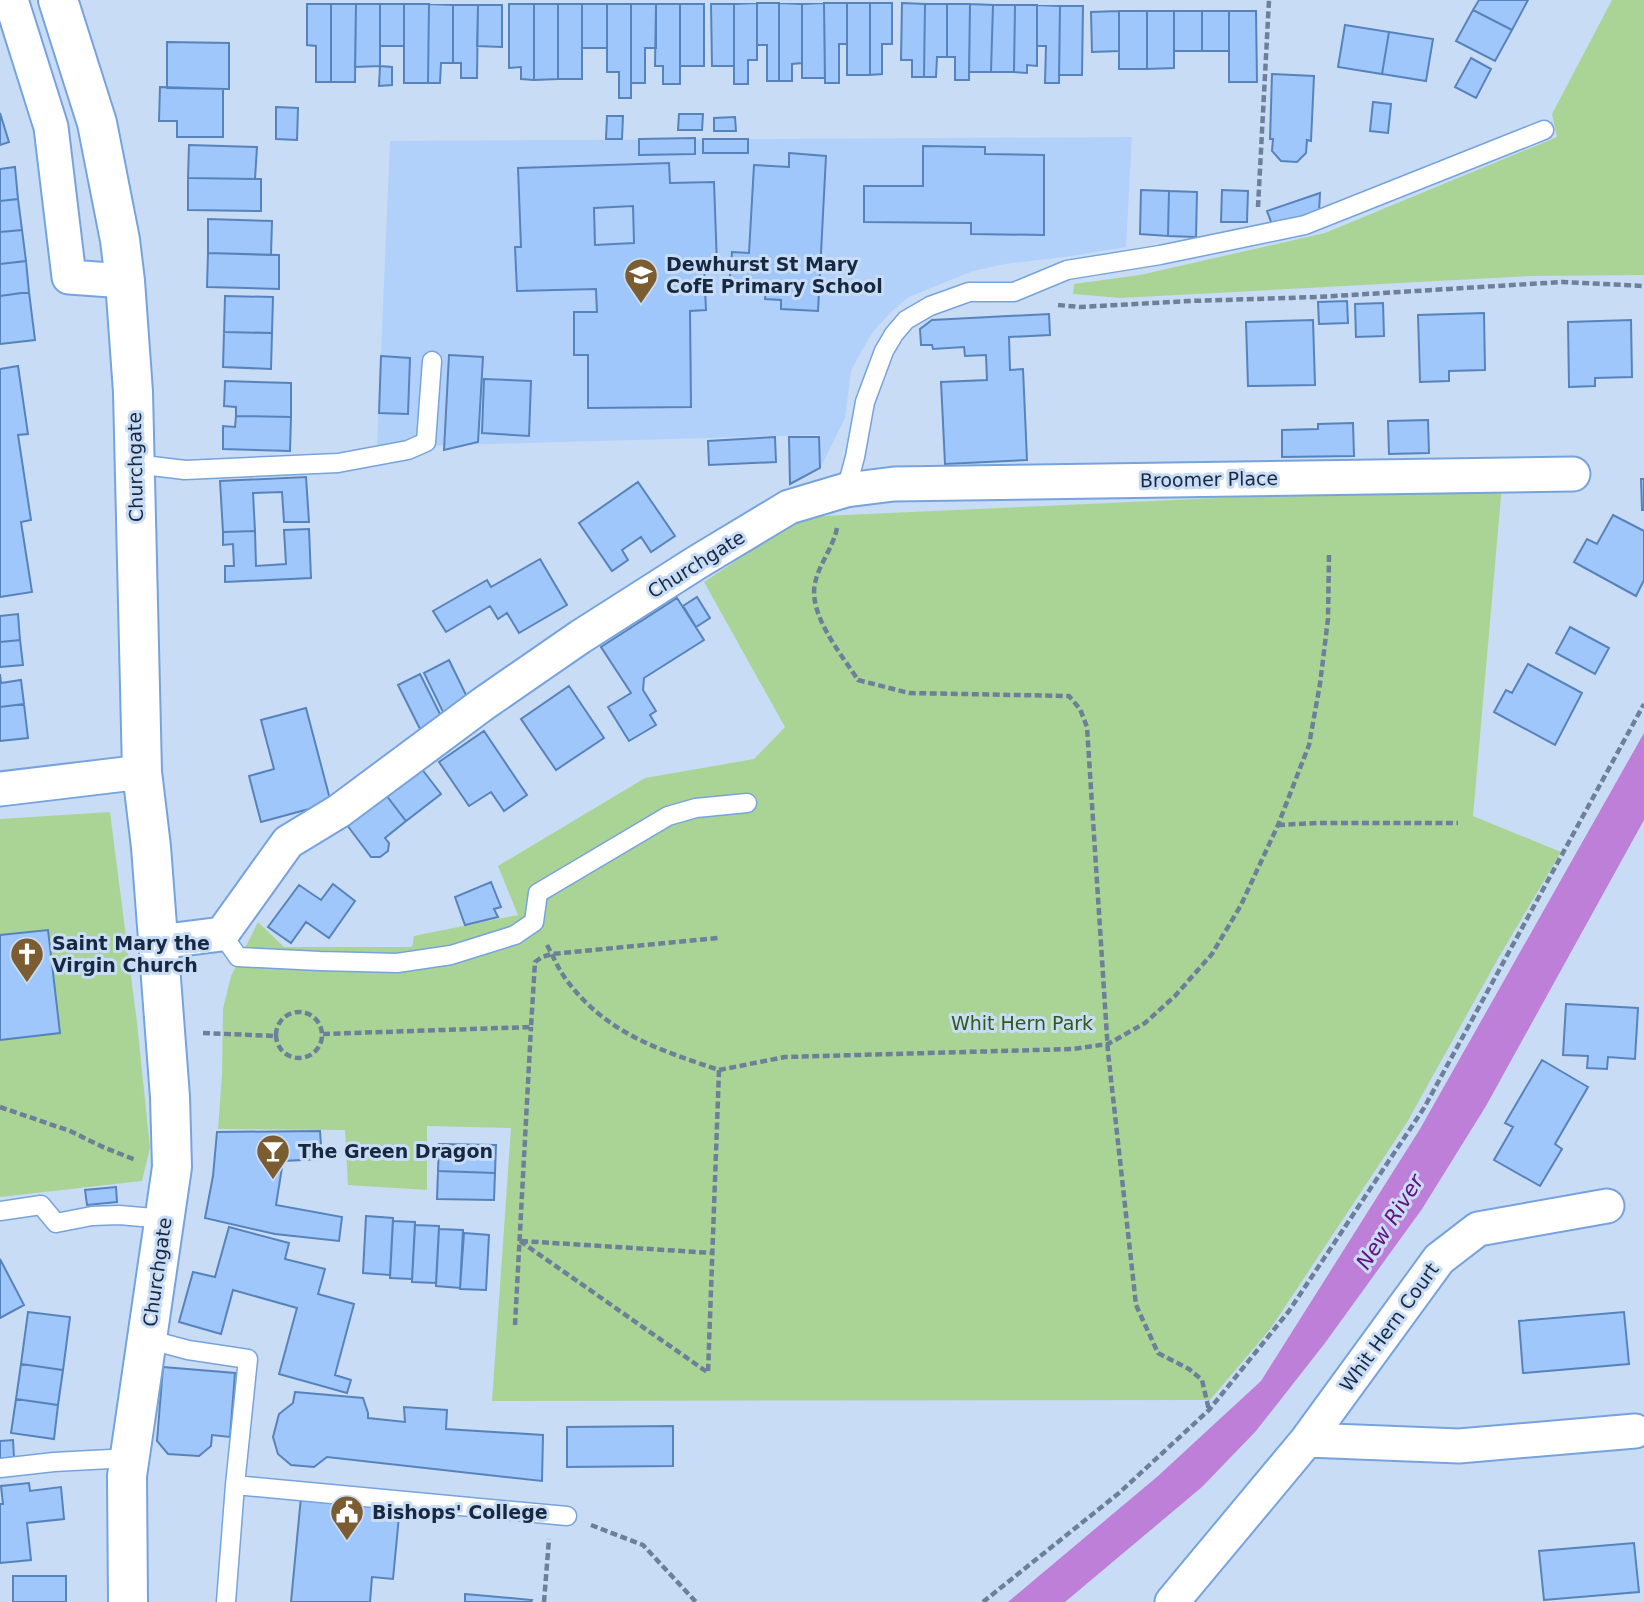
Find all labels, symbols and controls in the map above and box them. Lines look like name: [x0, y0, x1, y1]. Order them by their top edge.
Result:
place label: Dewhurst St Mary CofE Primary School: [666, 253, 883, 297]
school or university icon: Dewhurst St Mary CofE Primary School: [622, 256, 660, 305]
street label: Churchgate: [123, 412, 147, 522]
street label: Broomer Place: [1140, 467, 1278, 491]
street label: Churchgate: [643, 526, 749, 602]
place label: Saint Mary the Virgin Church: [52, 932, 210, 976]
church icon: Saint Mary the Virgin Church: [8, 935, 46, 984]
park label: Whit Hern Park: [951, 1012, 1093, 1034]
bar icon: The Green Dragon: [254, 1132, 292, 1181]
place label: The Green Dragon: [298, 1140, 493, 1162]
water label: New River: [1352, 1169, 1429, 1274]
street label: Churchgate: [138, 1216, 176, 1328]
street label: Whit Hern Court: [1335, 1259, 1443, 1395]
public building icon: Bishops' College: [328, 1493, 366, 1542]
place label: Bishops' College: [372, 1501, 548, 1523]

